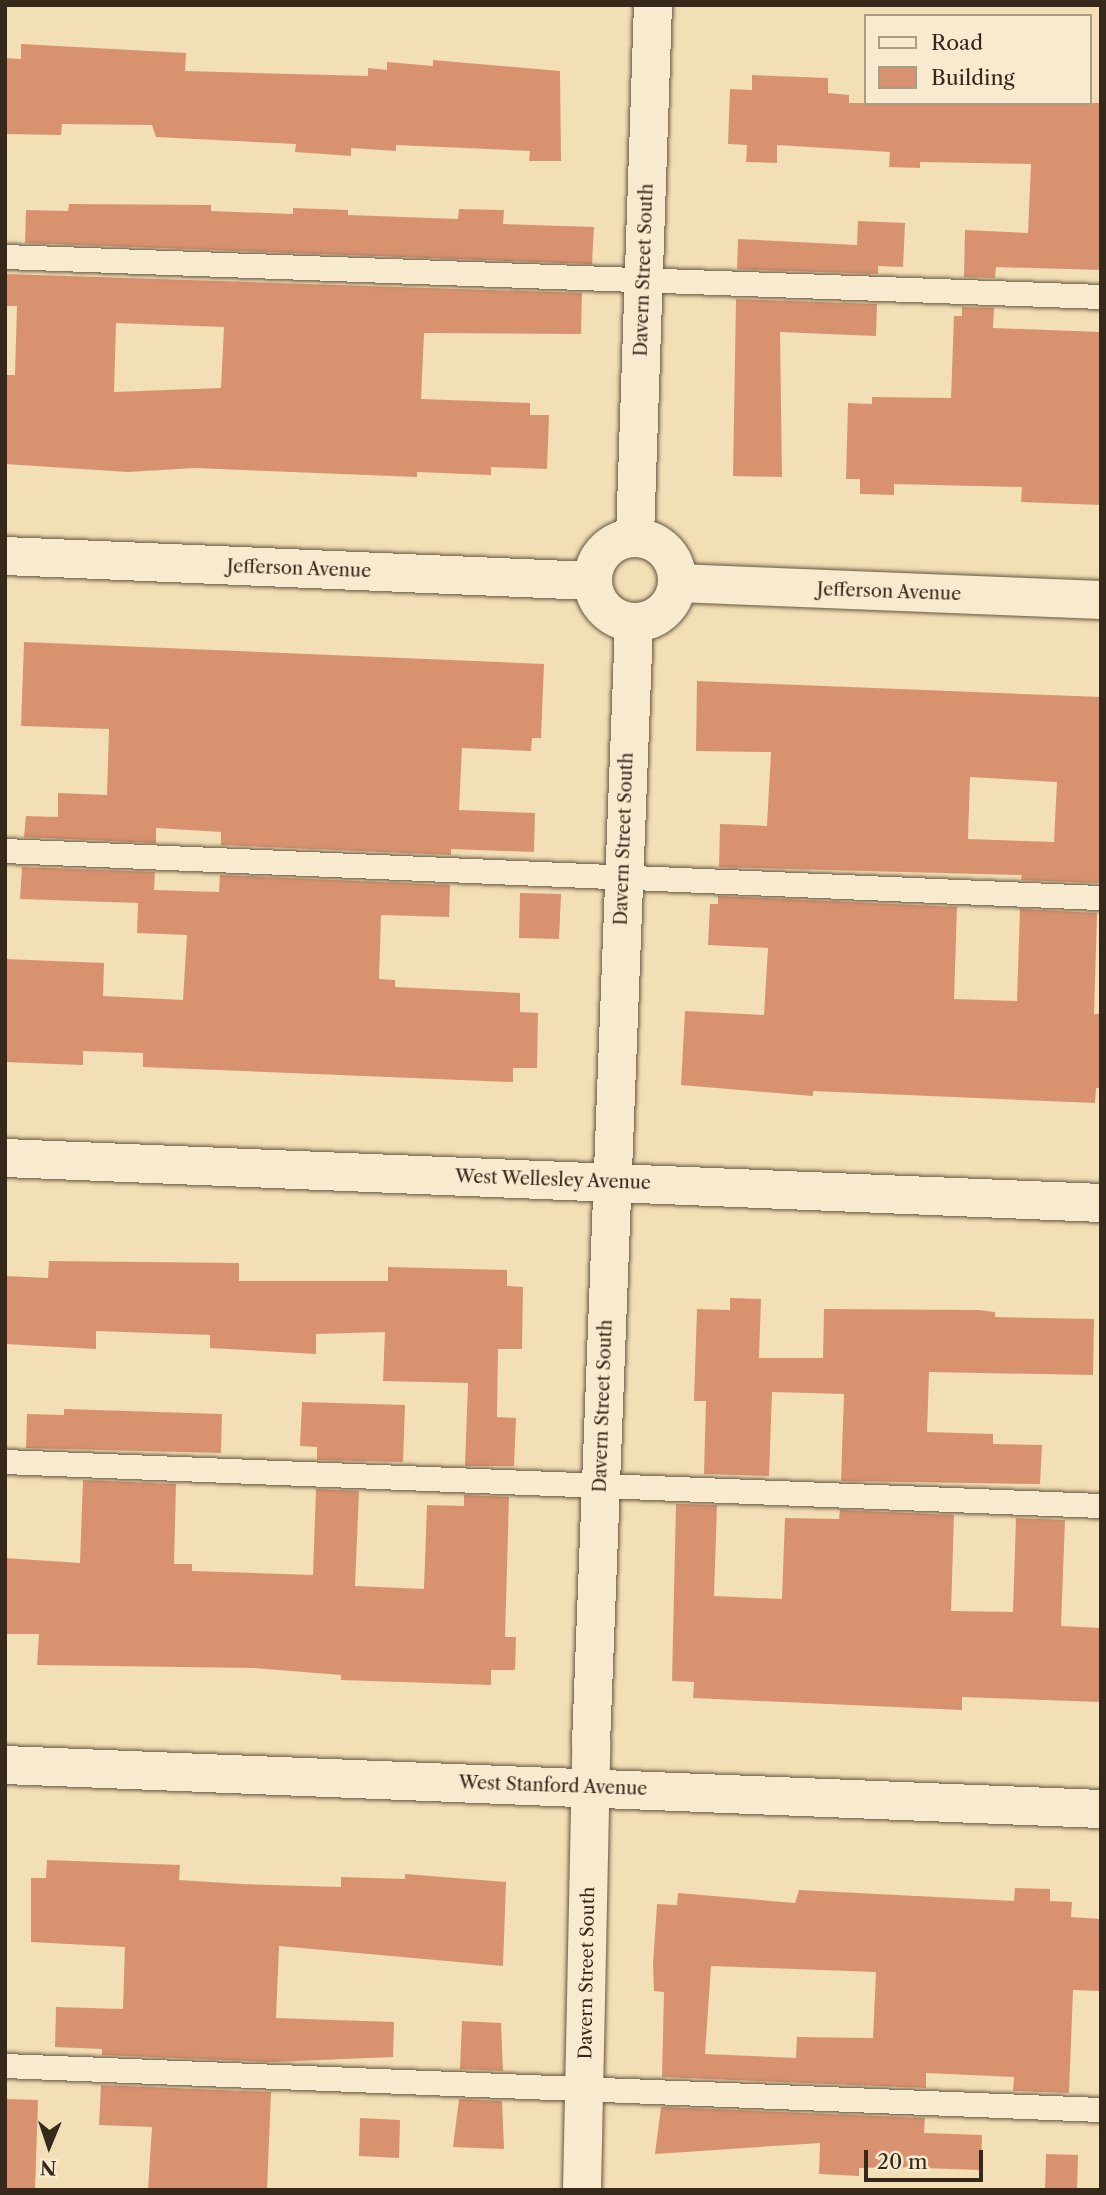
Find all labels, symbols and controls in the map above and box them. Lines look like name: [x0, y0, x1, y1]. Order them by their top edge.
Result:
legend: [864, 14, 1092, 105]
text: Road: [931, 30, 983, 55]
text: Building: [931, 65, 1015, 90]
street label: Davern Street South: [630, 183, 658, 357]
street label: Jefferson Avenue: [226, 556, 372, 582]
street label: Jefferson Avenue: [816, 579, 962, 605]
street label: Davern Street South: [610, 752, 638, 926]
street label: West Wellesley Avenue: [454, 1166, 652, 1194]
street label: Davern Street South: [589, 1319, 617, 1493]
street label: West Stanford Avenue: [458, 1772, 648, 1800]
street label: Davern Street South: [575, 1886, 599, 2060]
north arrow: [14, 2111, 84, 2181]
scale bar: [868, 2136, 987, 2180]
text: 20 m: [877, 2149, 928, 2174]
text: N: [40, 2156, 57, 2179]

